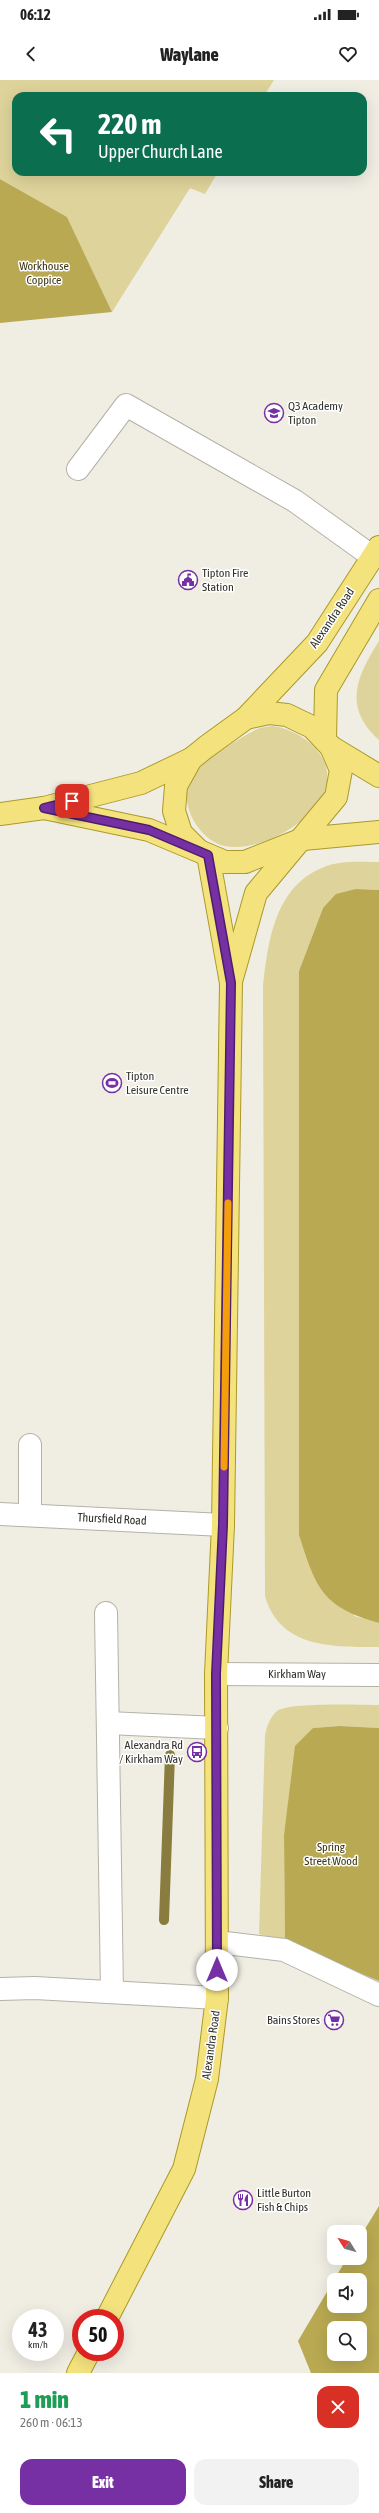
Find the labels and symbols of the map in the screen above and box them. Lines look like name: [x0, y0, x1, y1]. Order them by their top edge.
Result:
park label: Workhouse Coppice: [19, 259, 69, 287]
place label: Q3 Academy Tipton: [288, 399, 343, 427]
school or university icon: Q3 Academy Tipton: [263, 402, 285, 424]
place label: Tipton Fire Station: [202, 566, 249, 594]
public building icon: Tipton Fire Station: [177, 569, 199, 591]
street label: Alexandra Road: [307, 585, 357, 651]
pin: [55, 784, 89, 818]
place label: Tipton Leisure Centre: [126, 1069, 189, 1097]
sports icon: Tipton Leisure Centre: [101, 1072, 123, 1094]
street label: Thursfield Road: [77, 1510, 147, 1528]
street label: Kirkham Way: [268, 1667, 326, 1681]
place label: Alexandra Rd / Kirkham Way: [119, 1738, 183, 1766]
bus stop icon: Alexandra Rd / Kirkham Way: [186, 1741, 208, 1763]
park label: Spring Street Wood: [304, 1840, 358, 1868]
position arrow: [196, 1949, 238, 1991]
supermarket icon: Bains Stores: [323, 2009, 345, 2031]
street label: Alexandra Road: [199, 2010, 223, 2080]
place label: Bains Stores: [267, 2013, 320, 2027]
place label: Little Burton Fish & Chips: [257, 2186, 311, 2214]
restaurant icon: Little Burton Fish & Chips: [232, 2189, 254, 2211]
north arrow: [327, 2225, 367, 2265]
speed limit sign: 50: [72, 2309, 124, 2361]

